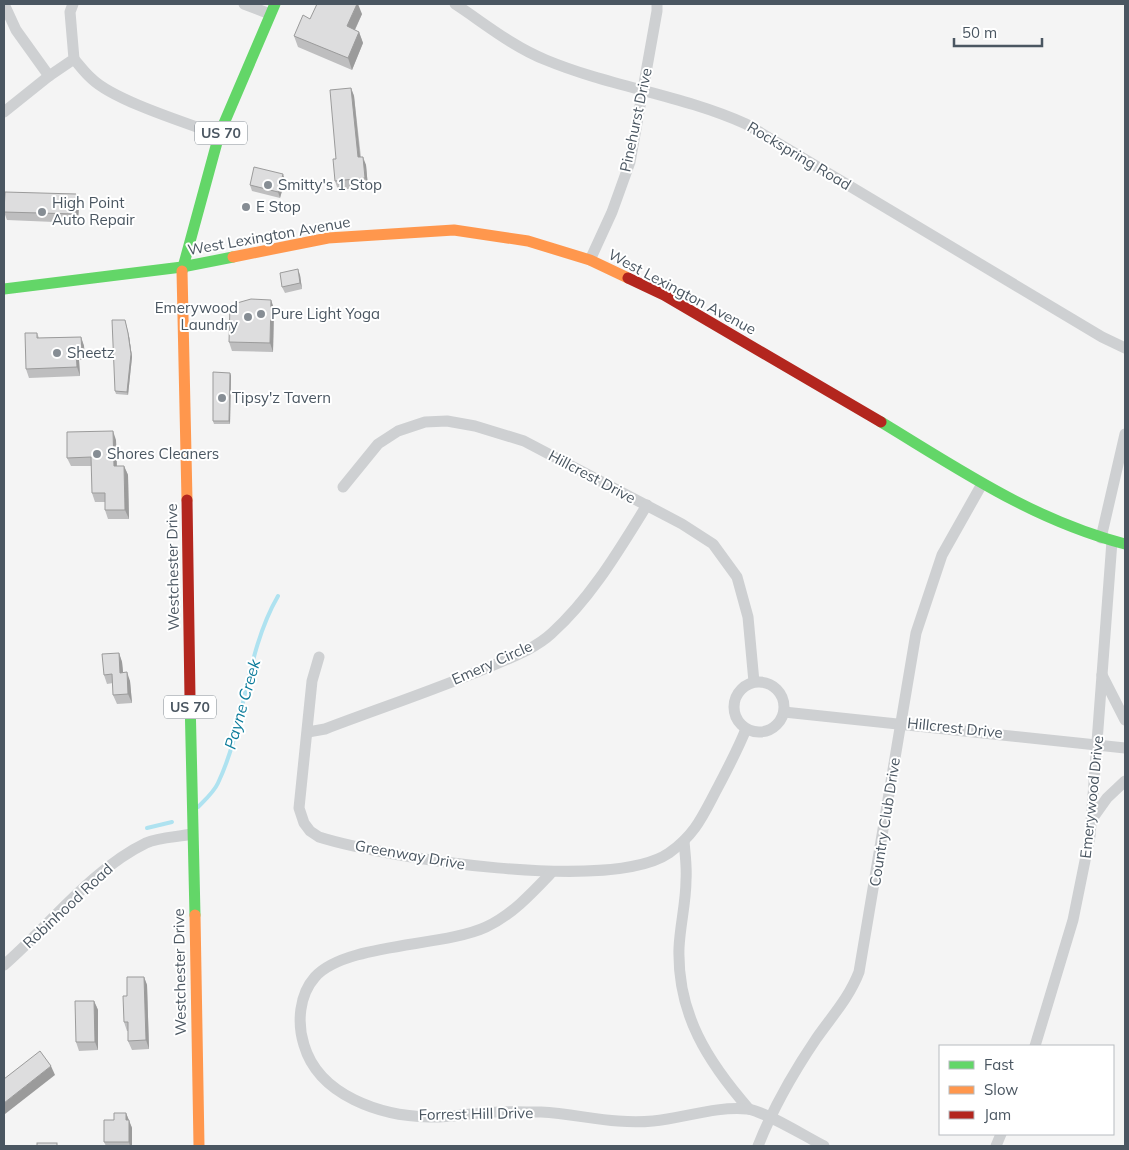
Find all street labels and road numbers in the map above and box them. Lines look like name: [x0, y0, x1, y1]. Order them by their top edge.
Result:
street label: Pinehurst Drive: [615, 66, 656, 174]
street label: Rockspring Road: [744, 117, 855, 194]
road number: US 70: [195, 122, 247, 144]
street label: West Lexington Avenue: [186, 212, 352, 259]
street label: West Lexington Avenue: [605, 244, 759, 339]
street label: Hillcrest Drive: [545, 446, 639, 507]
street label: Westchester Drive: [162, 503, 183, 631]
street label: Emery Circle: [449, 636, 535, 689]
road number: US 70: [164, 696, 216, 719]
street label: Hillcrest Drive: [906, 713, 1004, 742]
street label: Emerywood Drive: [1076, 735, 1107, 859]
street label: Country Club Drive: [865, 756, 904, 888]
street label: Greenway Drive: [354, 835, 467, 874]
street label: Robinhood Road: [19, 859, 116, 952]
street label: Westchester Drive: [169, 908, 190, 1036]
street label: Forrest Hill Drive: [419, 1103, 533, 1124]

